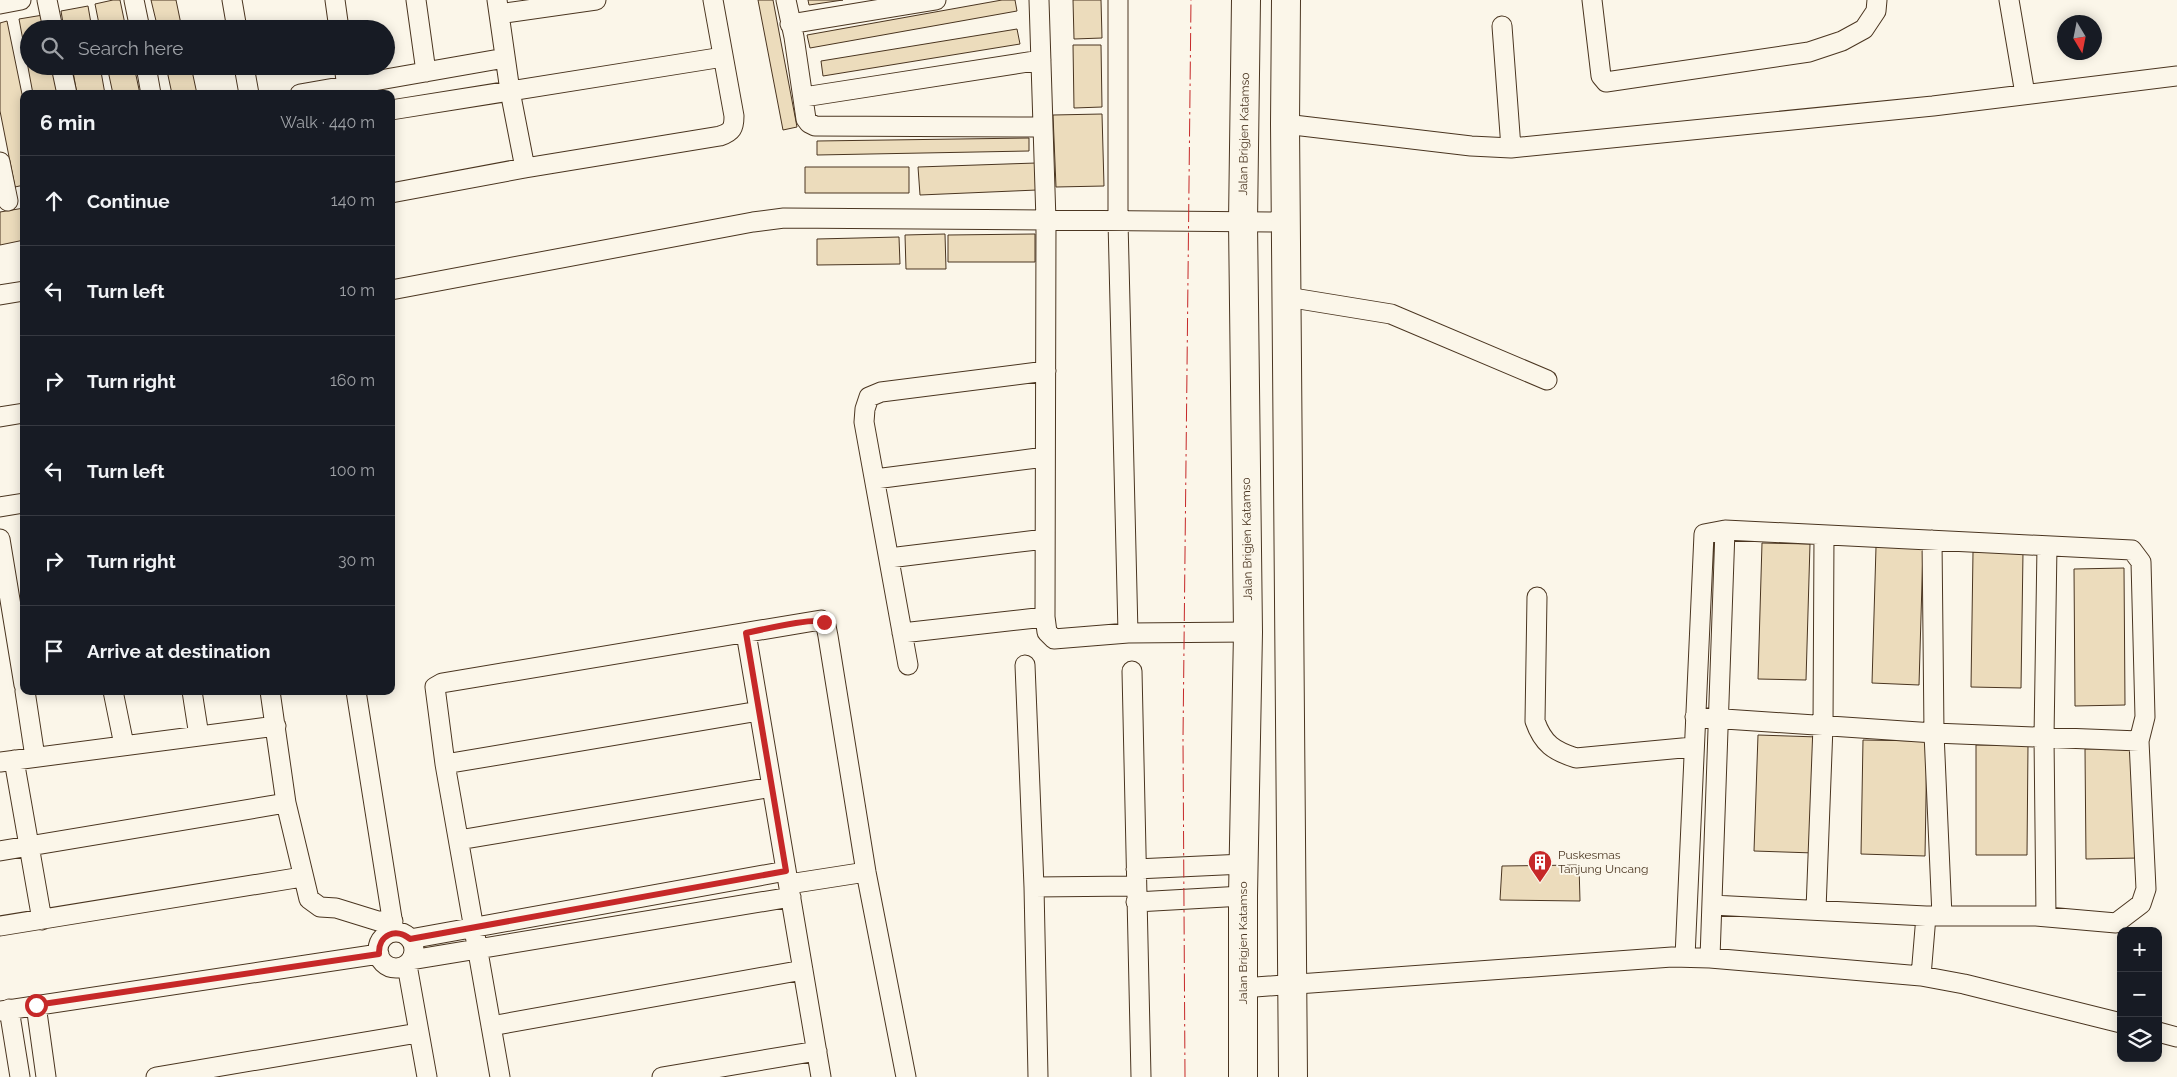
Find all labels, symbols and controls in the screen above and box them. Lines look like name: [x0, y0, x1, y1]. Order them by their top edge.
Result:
north arrow: [2057, 15, 2102, 60]
search box: [20, 20, 395, 75]
icon: search: [38, 34, 66, 62]
text: Search here: [78, 37, 184, 59]
street label: Jalan Brigjen Katamso: [1236, 72, 1252, 196]
text: 6 min: [40, 110, 95, 135]
text: Walk · 440 m: [280, 113, 375, 132]
icon: ahead: [40, 187, 68, 215]
text: Continue: [87, 190, 170, 212]
text: 140 m: [331, 191, 375, 210]
icon: left: [40, 277, 68, 305]
text: Turn left: [87, 280, 164, 302]
text: 10 m: [340, 281, 375, 300]
icon: right: [40, 367, 68, 395]
text: Turn right: [87, 370, 176, 392]
text: 160 m: [330, 371, 375, 390]
icon: left: [40, 457, 68, 485]
text: Turn left: [87, 460, 164, 482]
text: 100 m: [330, 461, 375, 480]
street label: Jalan Brigjen Katamso: [1239, 477, 1255, 601]
icon: right: [40, 547, 68, 575]
text: Turn right: [87, 550, 176, 572]
text: 30 m: [338, 551, 375, 570]
route end: [813, 611, 836, 634]
icon: arrive: [40, 637, 68, 665]
text: Arrive at destination: [87, 640, 271, 662]
place label: Puskesmas Tanjung Uncang: [1558, 848, 1648, 876]
building icon: Puskesmas Tanjung Uncang: [1527, 849, 1553, 883]
street label: Jalan Brigjen Katamso: [1236, 881, 1250, 1005]
map controls: [2117, 927, 2162, 1062]
button: +: [2117, 927, 2162, 972]
button: −: [2117, 972, 2162, 1017]
route start: [25, 994, 48, 1017]
button: layers: [2117, 1017, 2162, 1062]

